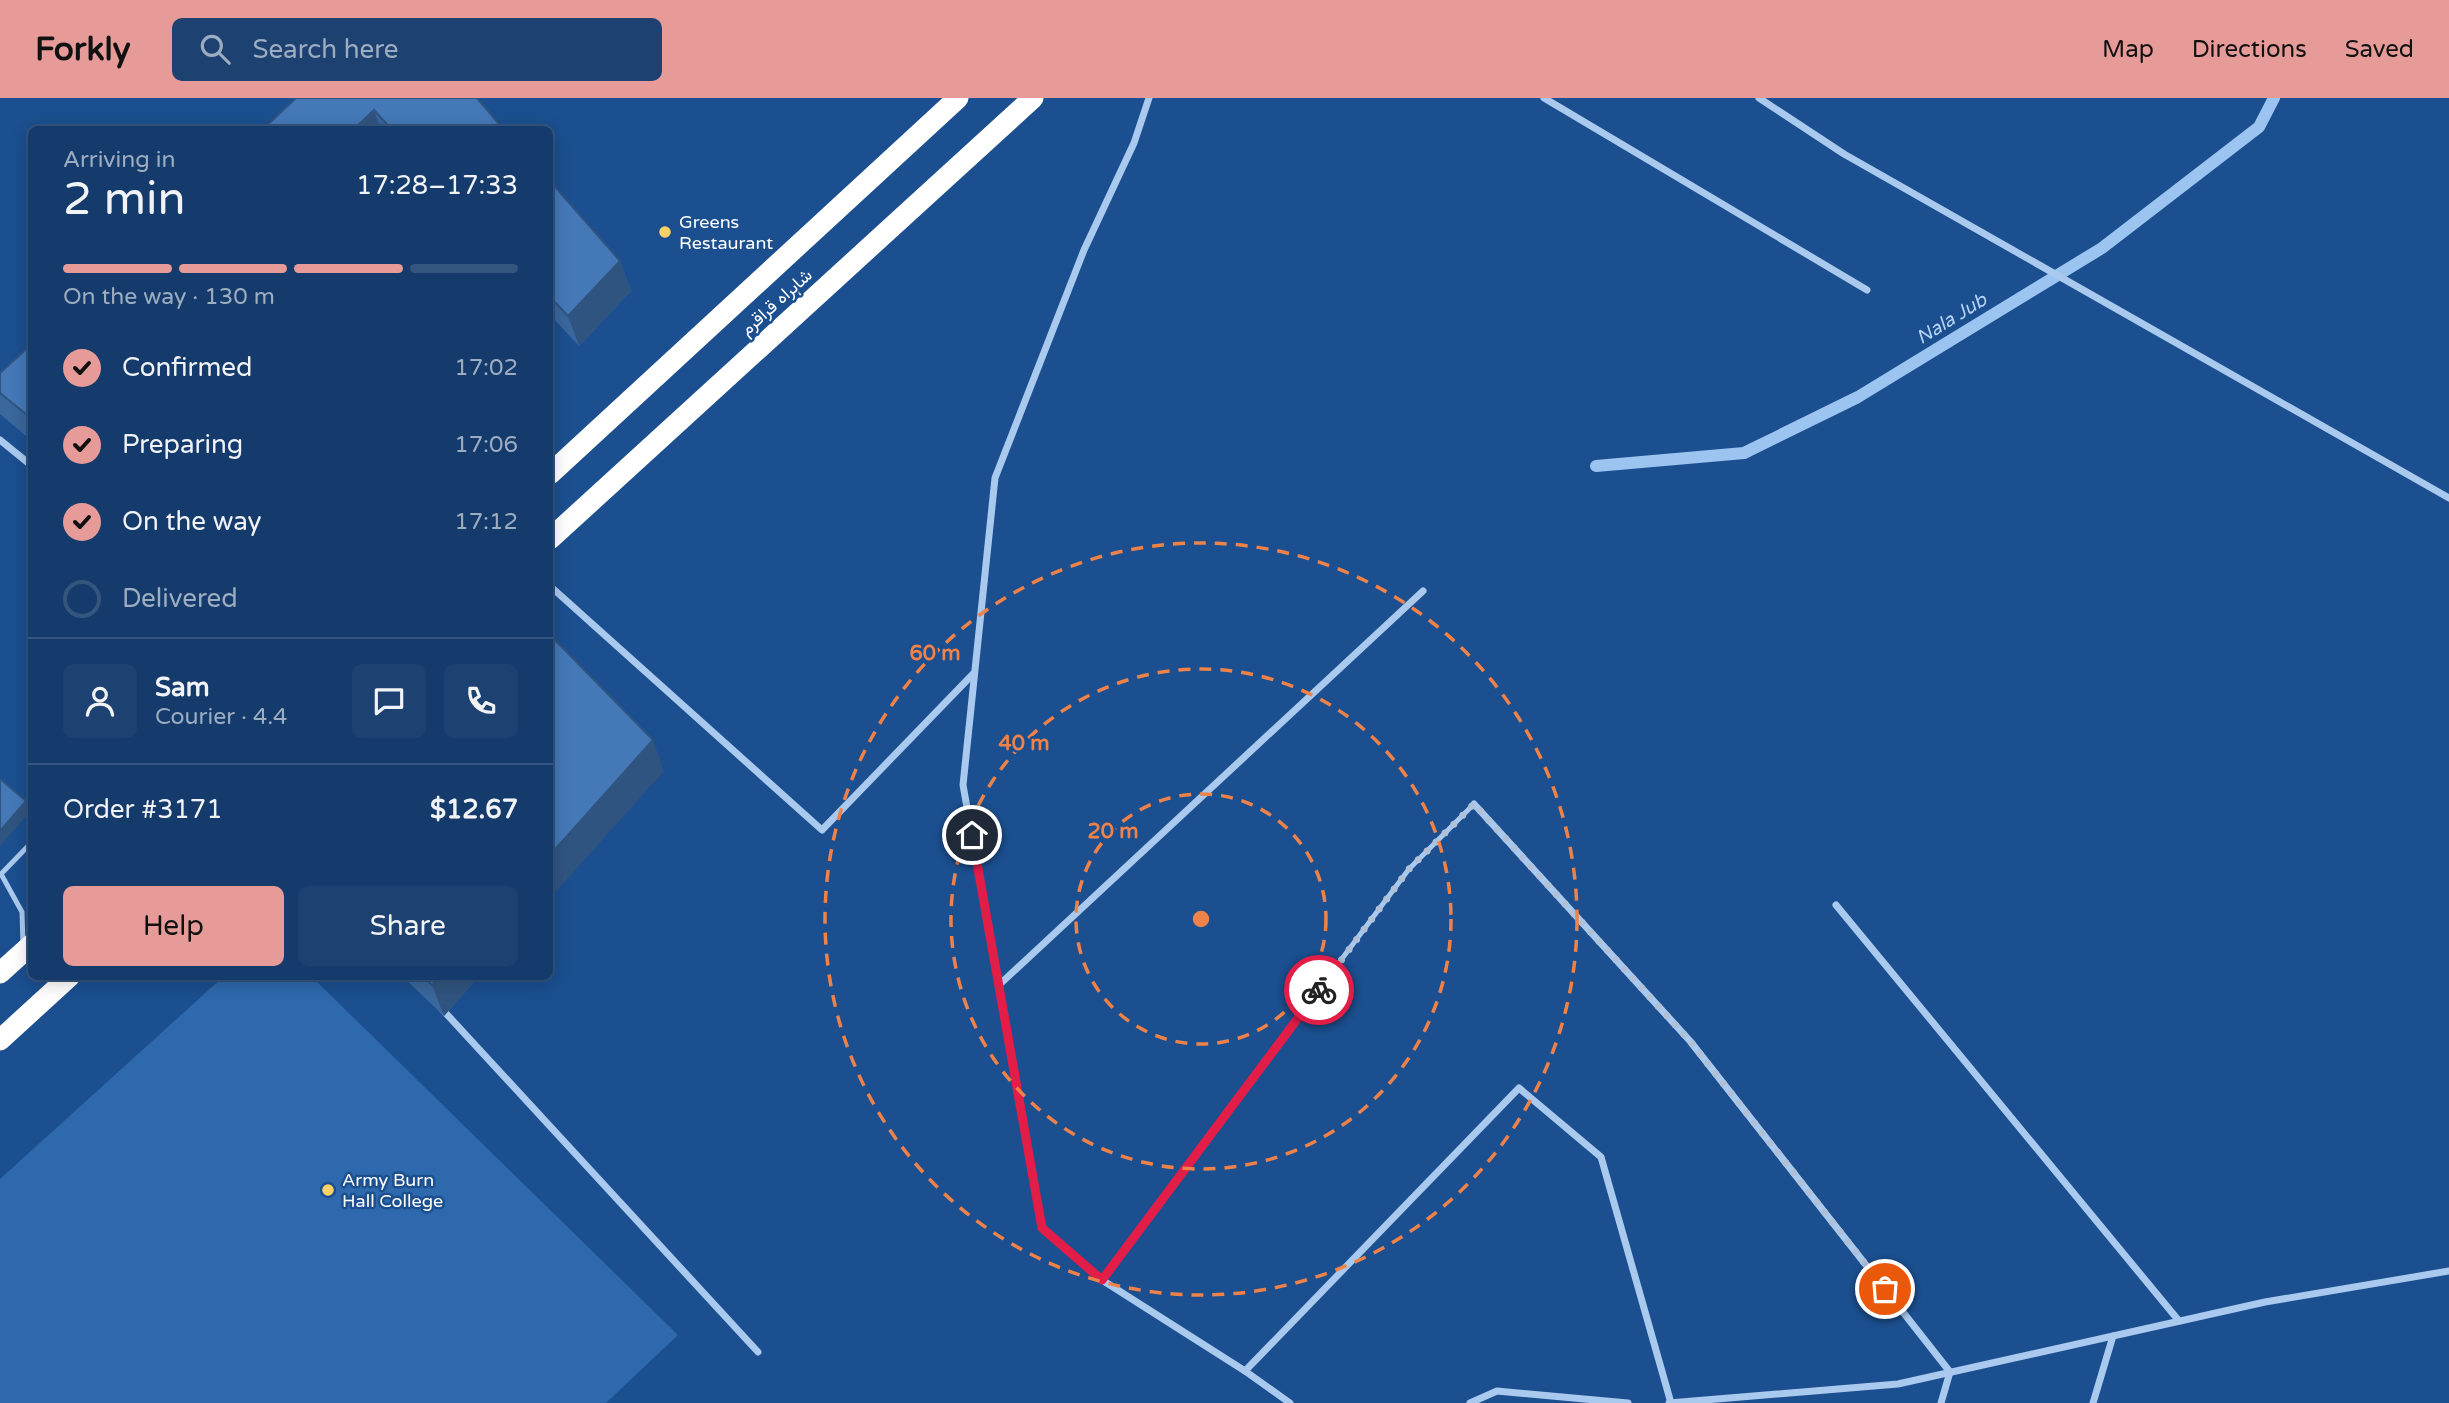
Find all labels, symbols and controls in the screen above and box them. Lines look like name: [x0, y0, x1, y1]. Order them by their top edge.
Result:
search box: [172, 18, 662, 81]
text: Forkly: [35, 30, 130, 69]
icon: search: [196, 30, 234, 68]
text: Search here: [252, 34, 399, 65]
text: Map: [2102, 35, 2154, 64]
text: Directions: [2192, 35, 2307, 64]
text: Saved: [2345, 35, 2414, 64]
text: Arriving in: [63, 146, 176, 174]
text: 17:28–17:33: [356, 170, 518, 201]
text: 2 min: [63, 172, 186, 227]
place label: Greens Restaurant: [679, 211, 773, 254]
marker: Greens Restaurant: [657, 224, 673, 240]
street label: شاہراہ قراقرم: [735, 264, 817, 341]
text: On the way · 130 m: [63, 283, 275, 311]
water label: Nala Jub: [1912, 288, 1992, 349]
icon: check: [63, 349, 101, 387]
text: Confirmed: [122, 352, 252, 383]
text: 17:02: [454, 354, 518, 382]
icon: check: [63, 426, 101, 464]
text: Preparing: [122, 429, 243, 460]
text: 17:06: [454, 431, 518, 459]
icon: check: [63, 503, 101, 541]
text: On the way: [122, 506, 262, 537]
text: 17:12: [454, 508, 518, 536]
text: Delivered: [122, 583, 238, 614]
text: 60 m: [909, 641, 961, 666]
button: person: [63, 664, 137, 738]
button: chat: [352, 664, 426, 738]
button: phone: [444, 664, 518, 738]
text: Sam: [155, 672, 210, 703]
text: Courier · 4.4: [155, 703, 287, 731]
text: 40 m: [998, 731, 1050, 756]
text: Order #3171: [63, 794, 223, 825]
text: $12.67: [430, 794, 518, 825]
pin: [942, 805, 1002, 865]
icon: home: [953, 816, 991, 854]
text: 20 m: [1087, 819, 1139, 844]
button: Help: [63, 886, 284, 966]
button: Share: [298, 886, 518, 966]
centre of rings: [1189, 907, 1213, 931]
courier: [1284, 955, 1354, 1025]
icon: bike: [1300, 971, 1338, 1009]
place label: Army Burn Hall College: [342, 1169, 443, 1212]
marker: Army Burn Hall College: [320, 1182, 336, 1198]
pin: [1855, 1259, 1915, 1319]
icon: bag: [1866, 1270, 1904, 1308]

